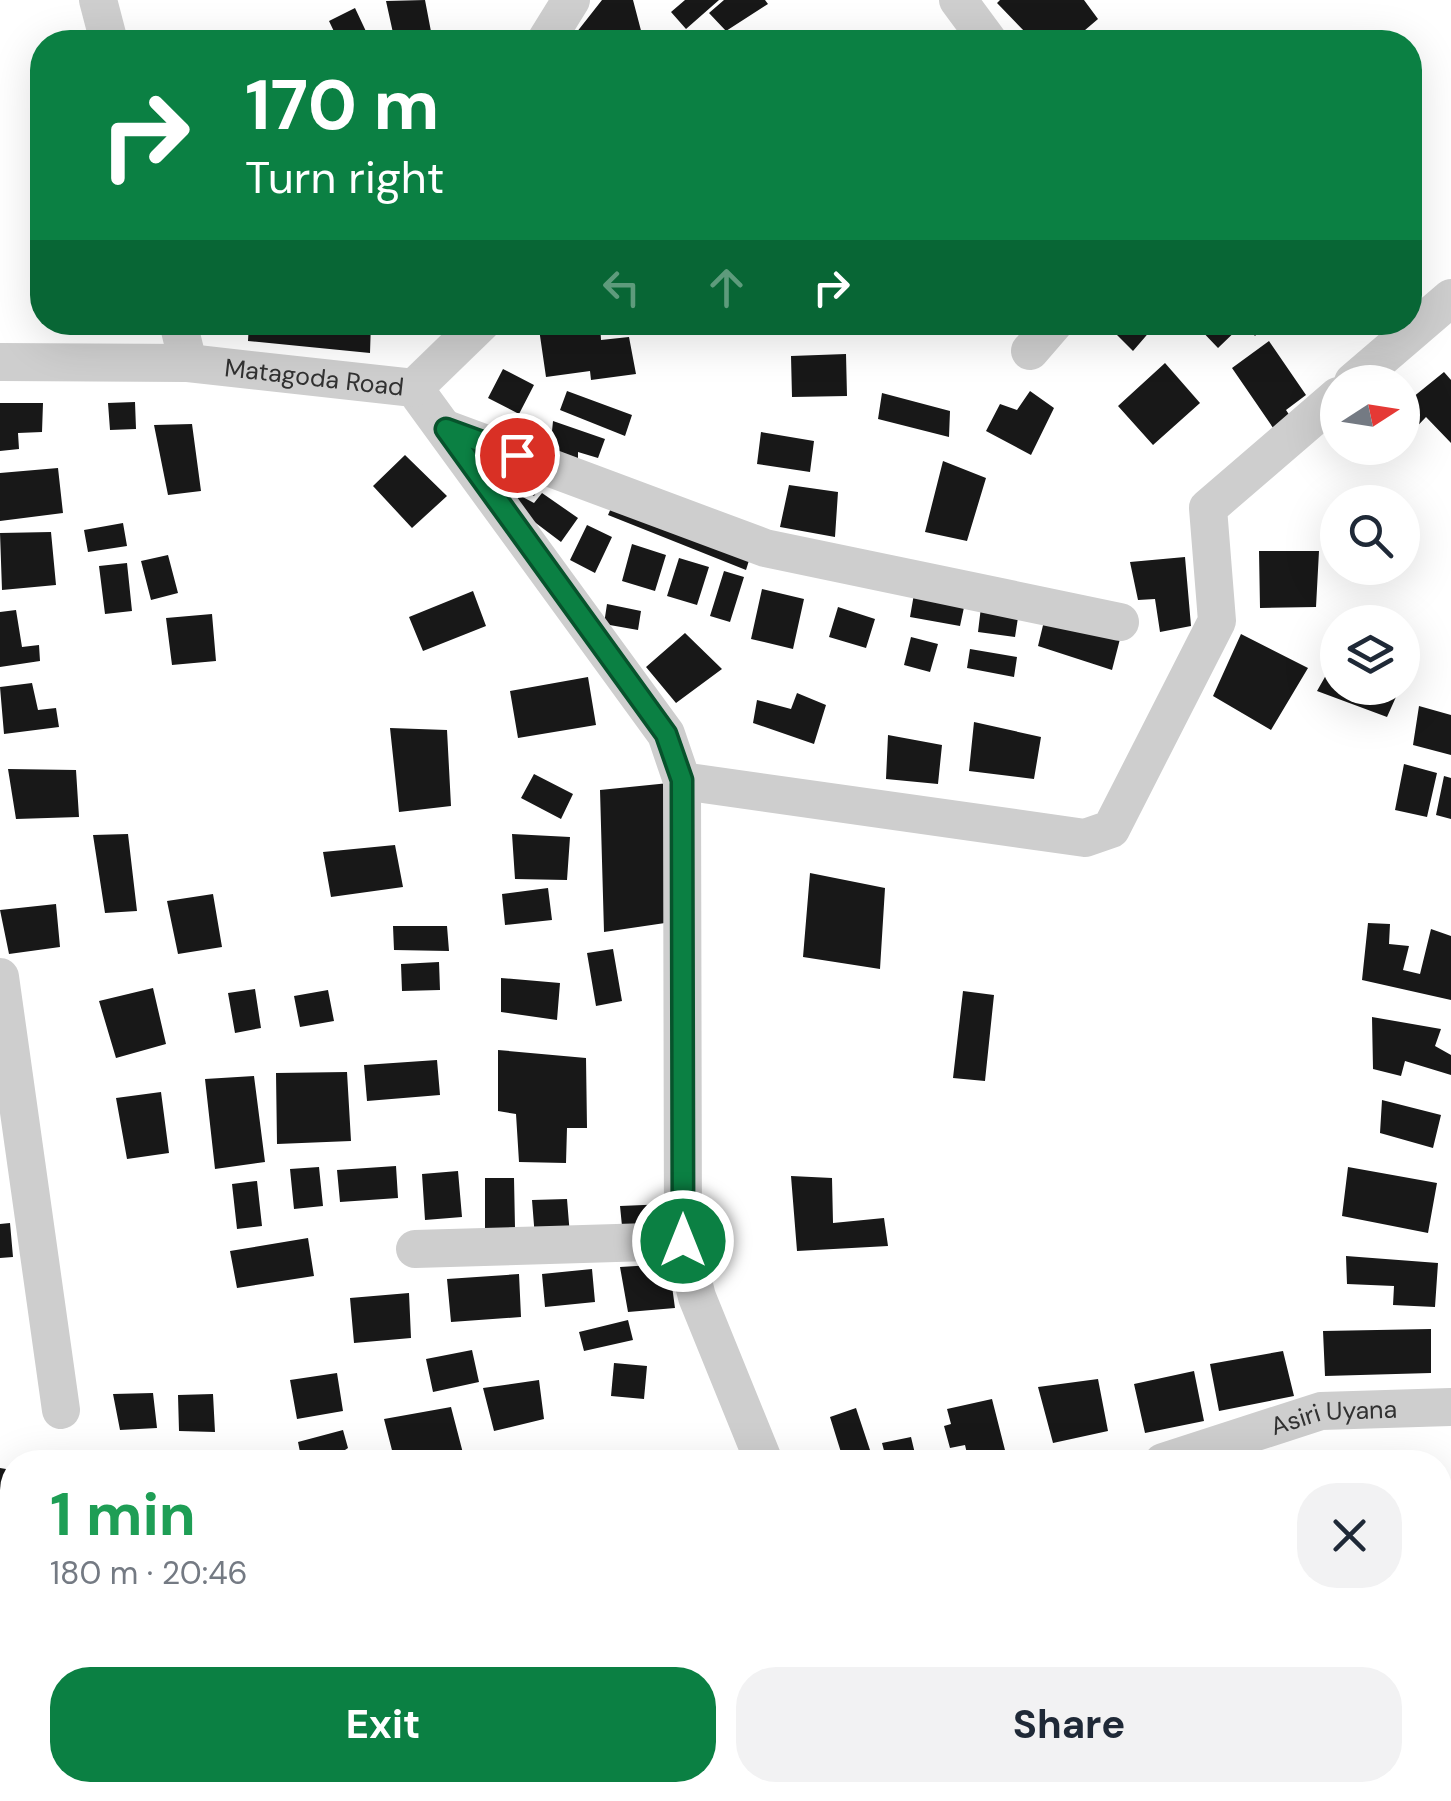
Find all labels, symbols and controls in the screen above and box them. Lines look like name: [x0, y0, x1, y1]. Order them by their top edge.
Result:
text: 170 m: [245, 60, 439, 151]
icon: right: [80, 70, 210, 200]
text: Turn right: [245, 148, 444, 207]
icon: left: [594, 260, 649, 315]
icon: ahead: [699, 260, 754, 315]
icon: right: [804, 260, 859, 315]
street label: Matagoda Road: [223, 351, 406, 404]
north arrow: [1320, 365, 1420, 465]
map controls: [1320, 365, 1420, 705]
pin: [475, 413, 560, 498]
icon: arrive: [490, 428, 545, 483]
button: search: [1320, 485, 1420, 585]
button: layers: [1320, 605, 1420, 705]
position arrow: [631, 1189, 735, 1293]
street label: Asiri Uyana: [1266, 1393, 1398, 1443]
text: 1 min: [50, 1475, 196, 1554]
button: close: [1297, 1483, 1402, 1588]
text: 180 m · 20:46: [50, 1552, 248, 1594]
button: Exit: [50, 1667, 716, 1782]
button: Share: [736, 1667, 1402, 1782]

